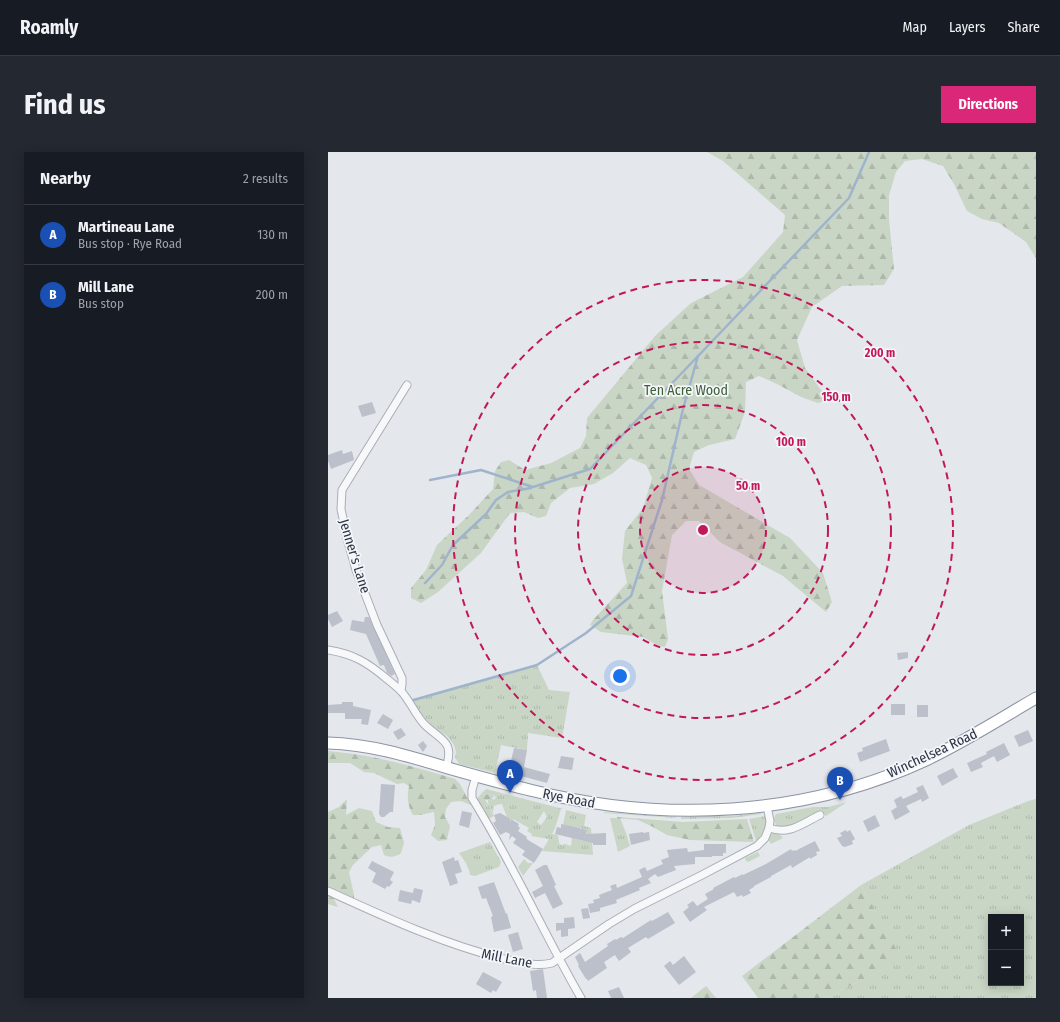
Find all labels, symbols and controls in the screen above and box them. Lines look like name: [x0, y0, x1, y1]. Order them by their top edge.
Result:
text: Roamly: [20, 16, 78, 39]
text: Map: [903, 19, 927, 36]
text: Layers: [949, 19, 985, 36]
text: Share: [1007, 19, 1040, 36]
button: Directions: [941, 86, 1036, 123]
text: Find us: [24, 88, 106, 121]
text: Nearby: [40, 168, 91, 189]
text: 2 results: [243, 171, 288, 186]
text: Martineau Lane: [78, 218, 174, 236]
text: A: [49, 227, 57, 242]
text: 130 m: [257, 227, 288, 242]
text: Bus stop · Rye Road: [78, 236, 182, 251]
text: Mill Lane: [78, 278, 134, 296]
text: B: [49, 287, 57, 302]
text: 200 m: [256, 287, 288, 302]
text: Bus stop: [78, 296, 124, 311]
text: 200 m: [864, 346, 895, 360]
park label: Ten Acre Wood: [644, 382, 728, 399]
text: 150 m: [821, 390, 851, 404]
text: 100 m: [776, 435, 806, 449]
text: 50 m: [736, 479, 760, 493]
street label: Jenner's Lane: [335, 517, 374, 595]
centre of rings: [696, 523, 710, 537]
your location: [610, 666, 630, 686]
street label: Winchelsea Road: [885, 725, 980, 782]
pin: A: [497, 760, 523, 793]
pin: B: [827, 767, 853, 800]
street label: Rye Road: [541, 785, 597, 812]
map controls: [988, 914, 1024, 986]
button: +: [988, 914, 1024, 950]
street label: Mill Lane: [480, 945, 534, 972]
button: −: [988, 950, 1024, 986]

